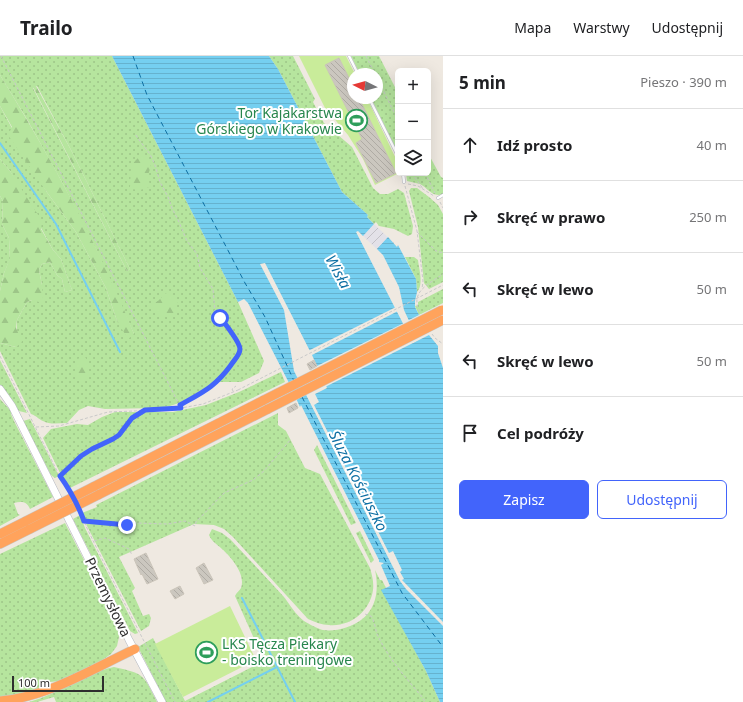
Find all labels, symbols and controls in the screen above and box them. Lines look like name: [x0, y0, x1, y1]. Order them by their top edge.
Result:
text: Trailo: [20, 15, 73, 41]
text: Mapa: [514, 18, 551, 37]
text: Warstwy: [573, 18, 630, 37]
text: Udostępnij: [652, 18, 723, 37]
north arrow: [347, 68, 383, 104]
map controls: [395, 68, 431, 176]
button: +: [395, 68, 431, 104]
text: 5 min: [459, 71, 506, 94]
text: Pieszo · 390 m: [640, 73, 727, 91]
place label: Tor Kajakarstwa Górskiego w Krakowie: [196, 103, 342, 138]
button: −: [395, 104, 431, 140]
sports icon: Tor Kajakarstwa Górskiego w Krakowie: [344, 108, 370, 134]
icon: ahead: [459, 134, 481, 156]
text: Idź prosto: [497, 135, 572, 155]
text: 40 m: [697, 136, 727, 154]
button: layers: [395, 140, 431, 176]
icon: right: [459, 206, 481, 228]
text: Skręć w prawo: [497, 207, 605, 227]
text: 250 m: [689, 208, 727, 226]
water label: Wisła: [322, 251, 356, 292]
icon: left: [459, 278, 481, 300]
text: Skręć w lewo: [497, 279, 594, 299]
text: 50 m: [697, 280, 727, 298]
route start: [211, 309, 229, 327]
icon: left: [459, 350, 481, 372]
text: Skręć w lewo: [497, 351, 594, 371]
text: 50 m: [697, 352, 727, 370]
icon: arrive: [459, 422, 481, 444]
text: Cel podróży: [497, 423, 584, 443]
water label: Śluza Kościuszko: [325, 427, 393, 534]
button: Zapisz: [459, 480, 589, 519]
button: Udostępnij: [597, 480, 727, 519]
route end: [118, 516, 136, 534]
street label: Przemysłowa: [81, 554, 136, 640]
place label: LKS Tęcza Piekary - boisko treningowe: [222, 634, 352, 669]
sports icon: LKS Tęcza Piekary - boisko treningowe: [193, 639, 219, 665]
scale bar: [12, 674, 104, 693]
text: 100 m: [18, 675, 50, 690]

